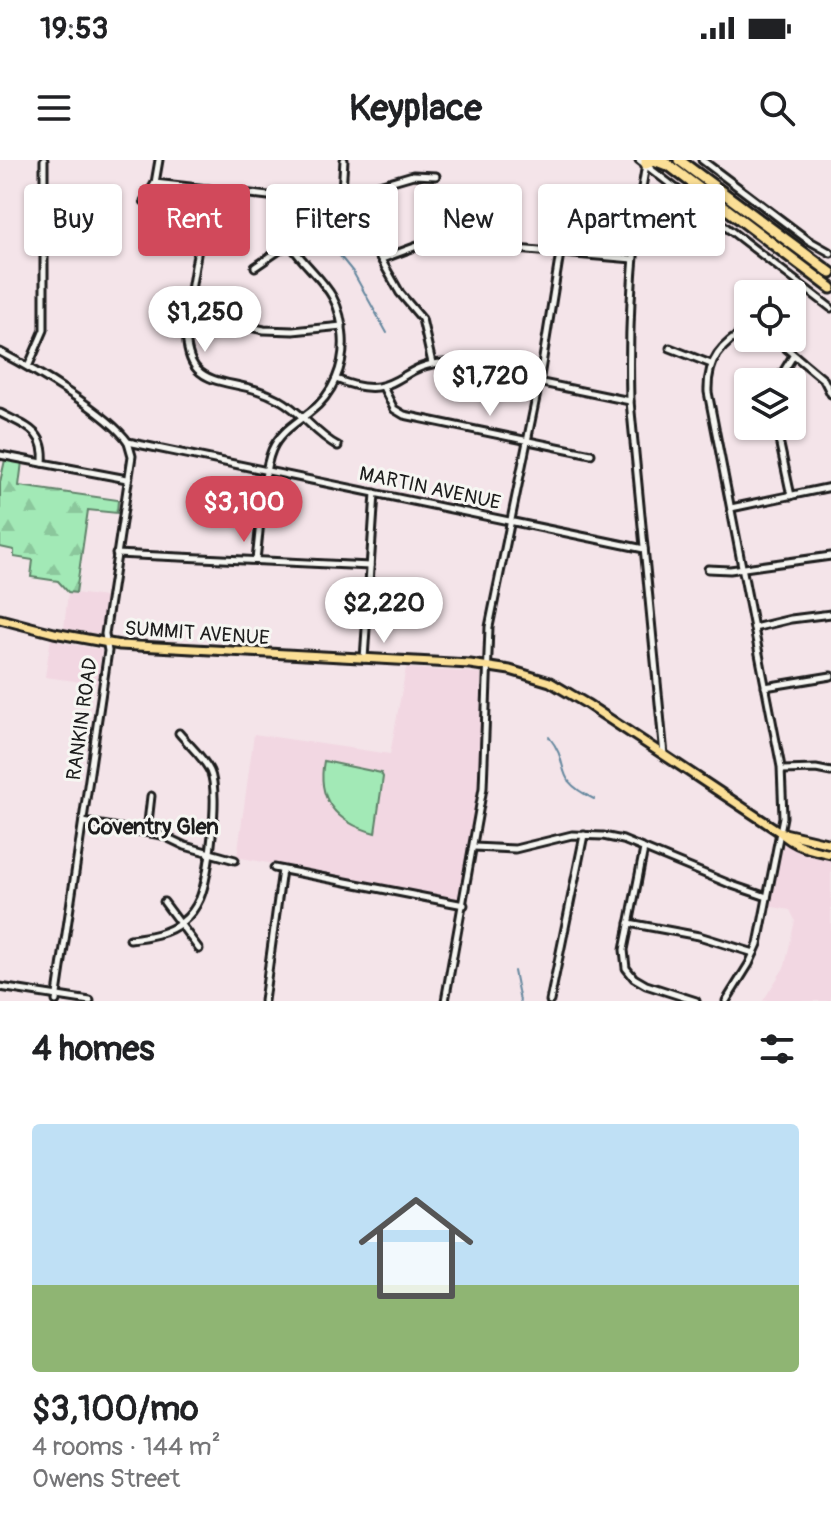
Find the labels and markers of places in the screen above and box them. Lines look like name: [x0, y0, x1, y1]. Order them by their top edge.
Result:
pin: $1,250: [140, 286, 270, 354]
pin: $1,720: [425, 350, 555, 418]
pin: $3,100: [179, 476, 309, 544]
pin: $2,220: [319, 577, 449, 645]

